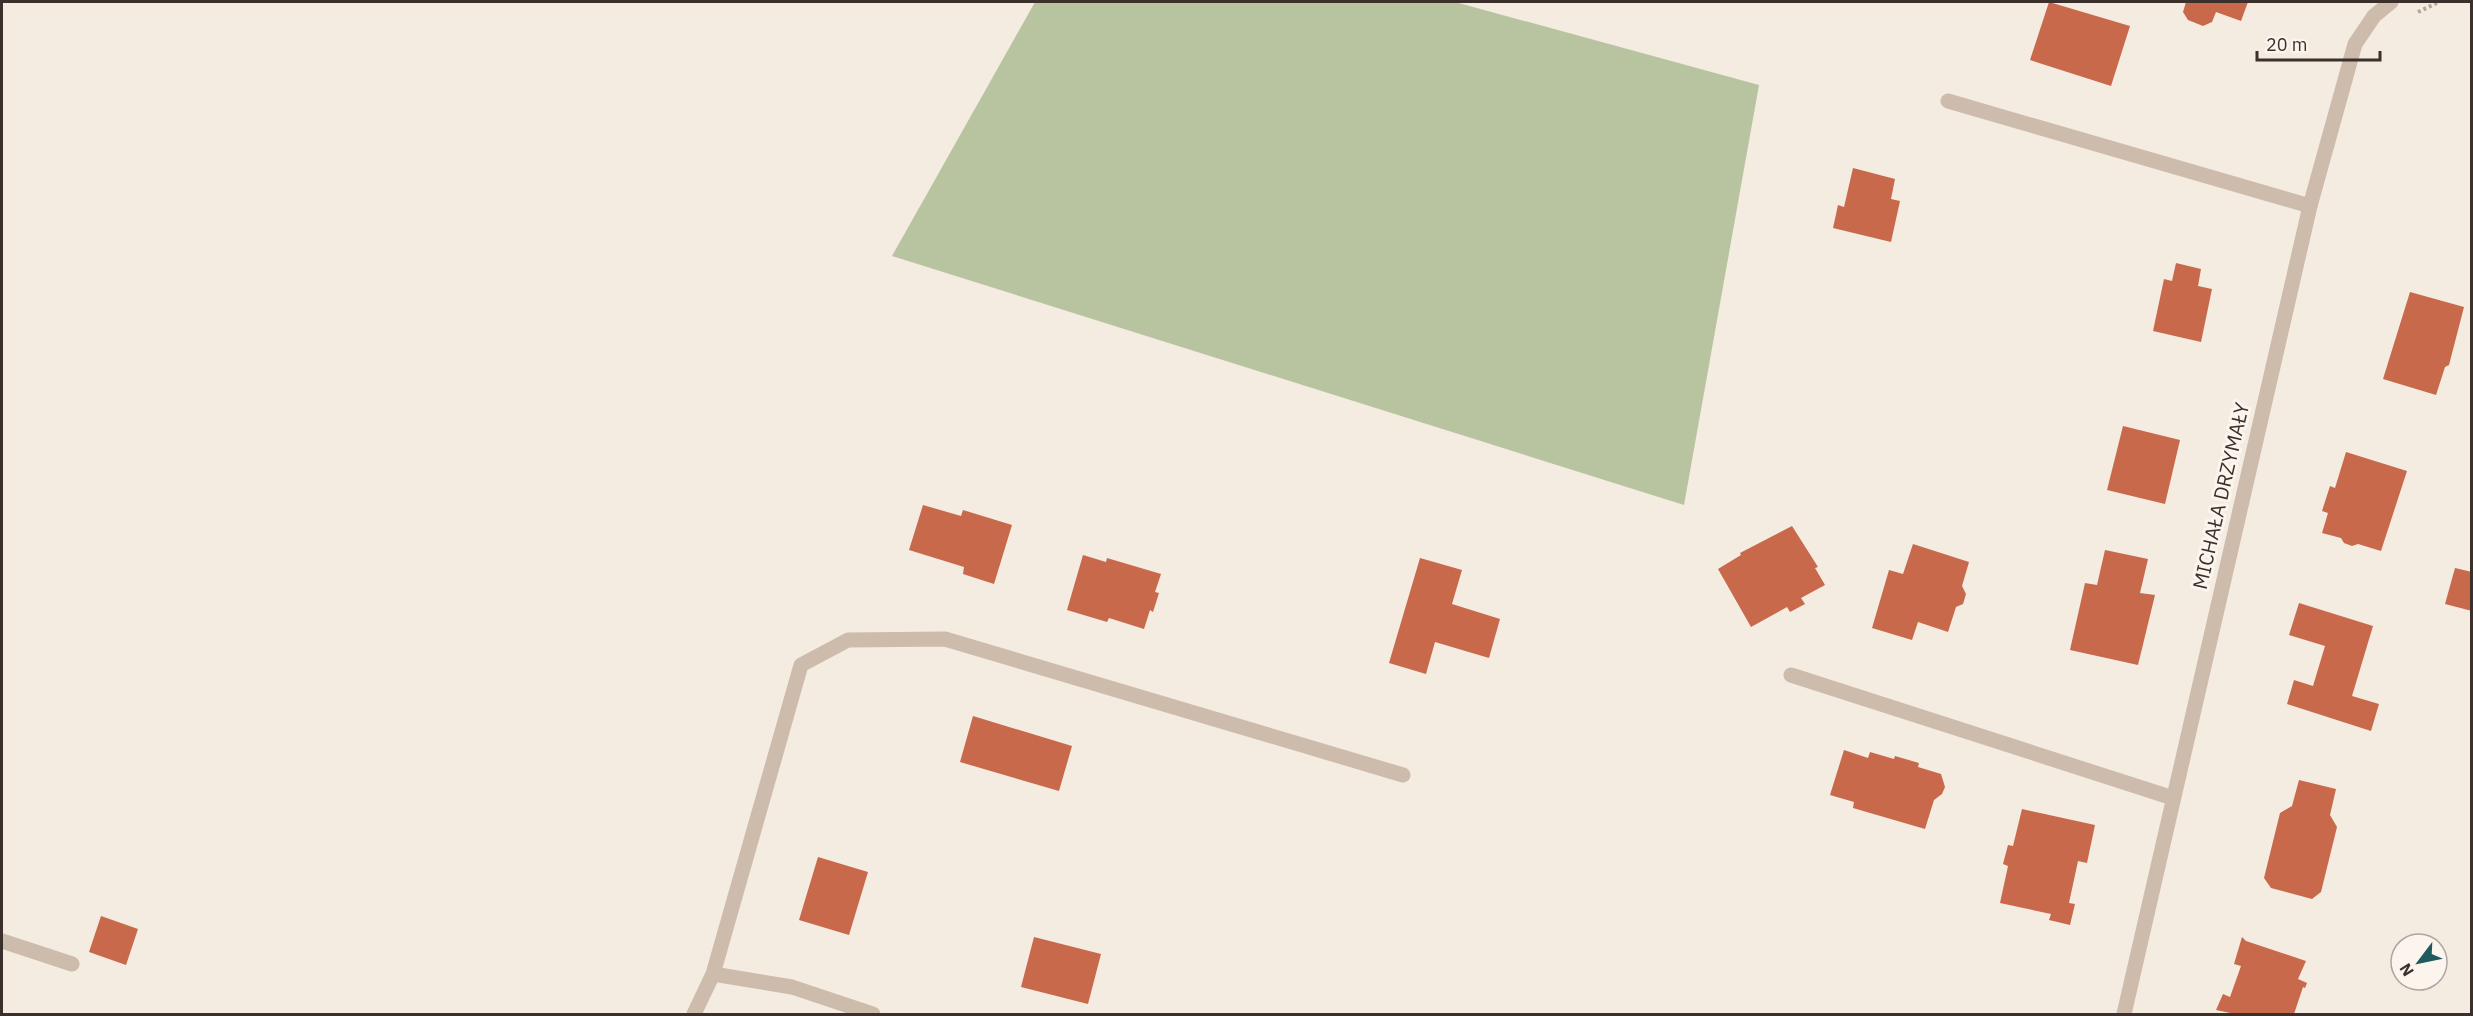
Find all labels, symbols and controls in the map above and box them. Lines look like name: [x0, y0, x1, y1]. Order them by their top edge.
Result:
scale bar: [2257, 24, 2380, 62]
text: 20 m: [2266, 33, 2308, 56]
street label: MICHAŁA DRZYMAŁY: [2186, 400, 2255, 592]
north arrow: [2389, 932, 2449, 992]
text: N: [2395, 960, 2418, 980]

